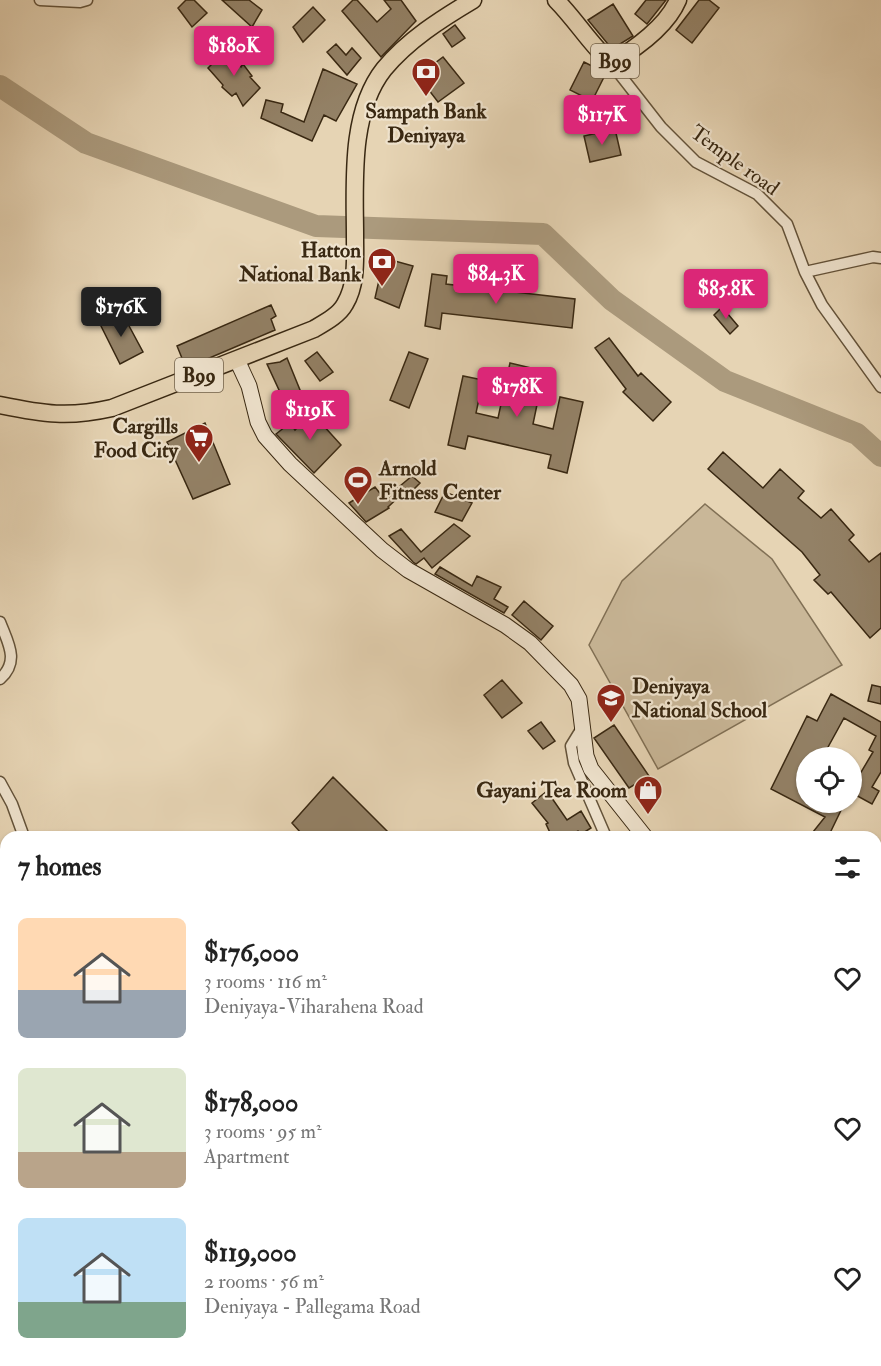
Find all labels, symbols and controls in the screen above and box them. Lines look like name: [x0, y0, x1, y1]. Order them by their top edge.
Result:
pin: $180K: [192, 26, 276, 77]
text: $180K: [208, 33, 260, 58]
road number: B99: [591, 44, 639, 78]
bank icon: Sampath Bank Deniyaya: [410, 56, 442, 98]
pin: $117K: [560, 95, 644, 146]
place label: Sampath Bank Deniyaya: [365, 98, 488, 149]
text: $117K: [578, 102, 626, 127]
street label: Temple road: [685, 119, 785, 202]
place label: Hatton National Bank: [238, 237, 362, 288]
bank icon: Hatton National Bank: [366, 246, 398, 288]
pin: $84.3K: [447, 254, 545, 305]
text: $84.3K: [467, 261, 525, 286]
pin: $85.8K: [677, 269, 775, 320]
text: $85.8K: [698, 276, 754, 301]
pin: $176K: [79, 287, 163, 338]
text: $176K: [95, 294, 147, 319]
road number: B99: [175, 358, 223, 392]
pin: $178K: [475, 367, 559, 418]
text: $178K: [491, 374, 543, 399]
pin: $119K: [268, 390, 352, 441]
text: $119K: [285, 397, 335, 422]
place label: Cargills Food City: [94, 413, 179, 464]
supermarket icon: Cargills Food City: [183, 422, 215, 464]
place label: Arnold Fitness Center: [378, 455, 502, 506]
sports icon: Arnold Fitness Center: [342, 464, 374, 506]
place label: Deniyaya National School: [631, 673, 768, 724]
school or university icon: Deniyaya National School: [595, 682, 627, 724]
map controls: [796, 747, 862, 813]
button: locate: [796, 747, 862, 813]
shop icon: Gayani Tea Room: [632, 774, 664, 816]
place label: Gayani Tea Room: [476, 777, 628, 804]
text: 7 homes: [18, 851, 101, 883]
icon: filters: [831, 851, 864, 884]
text: $176,000: [204, 937, 299, 969]
icon: home: [66, 942, 138, 1014]
icon: heart: [831, 962, 864, 995]
text: 3 rooms · 116 m²: [204, 969, 327, 994]
text: Deniyaya-Viharahena Road: [204, 994, 424, 1019]
text: $178,000: [204, 1087, 298, 1119]
icon: home: [66, 1092, 138, 1164]
icon: heart: [831, 1112, 864, 1145]
text: 3 rooms · 95 m²: [204, 1119, 322, 1144]
text: Apartment: [204, 1144, 289, 1169]
text: $119,000: [204, 1237, 297, 1269]
icon: home: [66, 1242, 138, 1314]
icon: heart: [831, 1262, 864, 1295]
text: 2 rooms · 56 m²: [204, 1269, 324, 1294]
text: Deniyaya - Pallegama Road: [204, 1294, 421, 1319]

